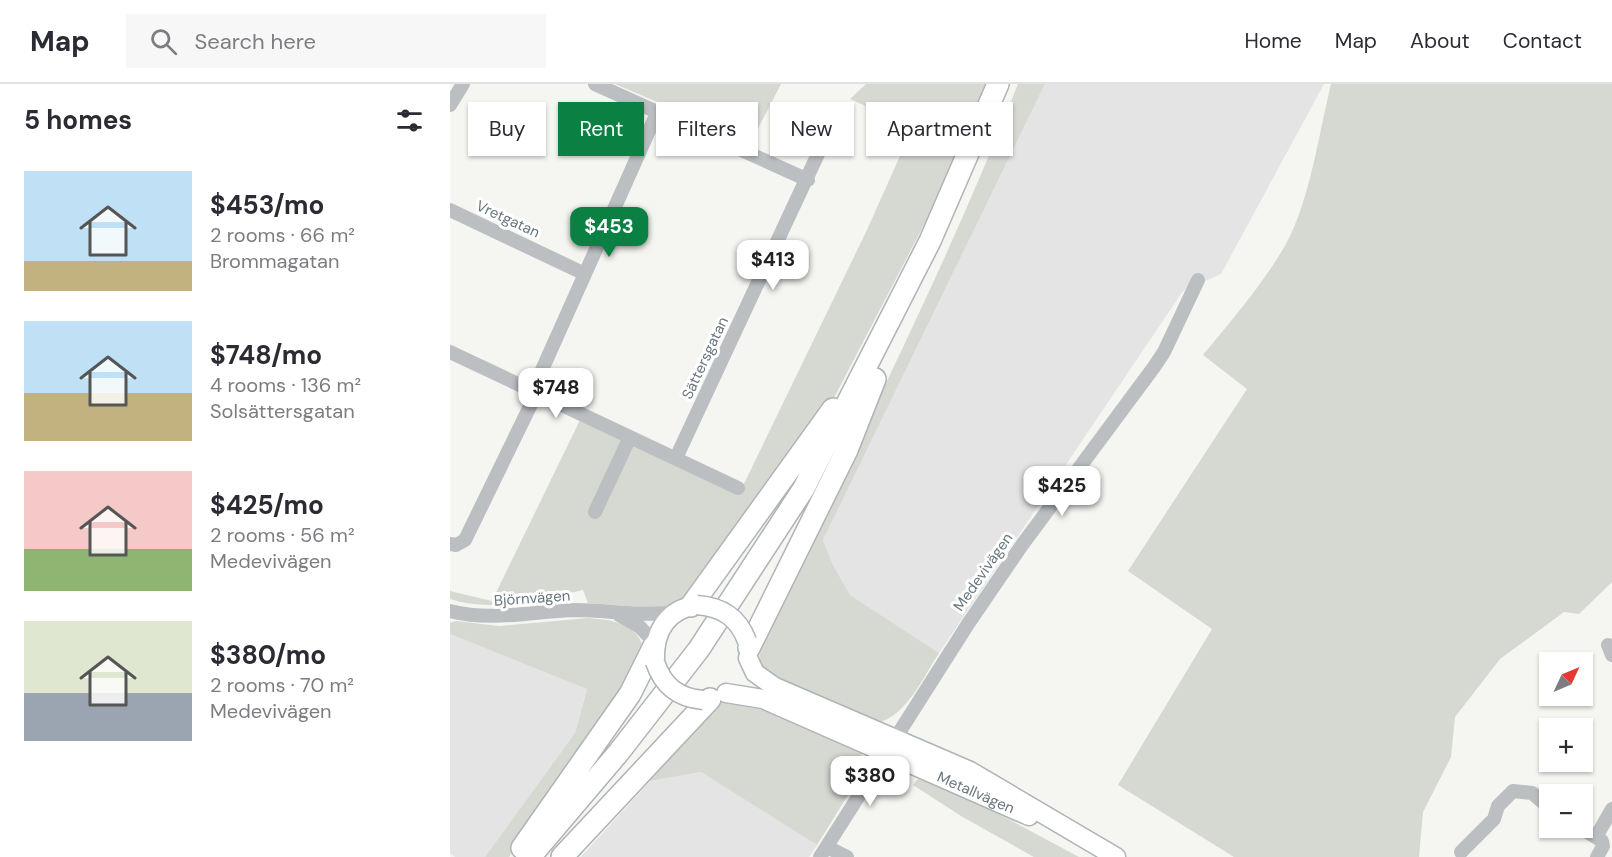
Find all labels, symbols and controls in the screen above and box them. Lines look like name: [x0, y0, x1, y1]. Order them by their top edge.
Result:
search box: [126, 14, 546, 68]
text: Map: [30, 23, 90, 60]
icon: search: [147, 25, 180, 58]
text: Search here: [195, 27, 316, 56]
text: Home: [1244, 27, 1302, 55]
text: Map: [1335, 27, 1377, 55]
text: About: [1410, 27, 1470, 55]
text: Contact: [1503, 27, 1582, 55]
chip: Buy: [468, 102, 546, 156]
chip: Rent: [558, 102, 644, 156]
chip: Filters: [656, 102, 758, 156]
chip: New: [770, 102, 854, 156]
chip: Apartment: [866, 102, 1013, 156]
text: 5 homes: [24, 103, 132, 137]
icon: filters: [393, 104, 426, 137]
text: $453/mo: [210, 188, 324, 222]
icon: home: [72, 195, 144, 267]
street label: Vretgatan: [473, 196, 543, 242]
pin: $453: [573, 207, 645, 258]
text: $453: [584, 213, 634, 239]
text: 2 rooms · 66 m²: [210, 222, 355, 248]
pin: $413: [737, 240, 809, 291]
text: $413: [751, 246, 795, 272]
text: Brommagatan: [210, 248, 339, 274]
street label: Sättersgatan: [677, 314, 733, 402]
text: $748/mo: [210, 338, 322, 372]
icon: home: [72, 345, 144, 417]
pin: $748: [520, 368, 592, 419]
text: 4 rooms · 136 m²: [210, 372, 361, 398]
text: $748: [532, 374, 580, 400]
text: Solsättersgatan: [210, 398, 355, 424]
pin: $425: [1026, 466, 1098, 517]
text: $425: [1037, 472, 1087, 498]
text: $425/mo: [210, 488, 324, 522]
icon: home: [72, 495, 144, 567]
text: 2 rooms · 56 m²: [210, 522, 355, 548]
street label: Medevivägen: [949, 529, 1017, 615]
text: Medevivägen: [210, 548, 332, 574]
street label: Björnvägen: [493, 585, 571, 611]
text: $380/mo: [210, 638, 326, 672]
icon: home: [72, 645, 144, 717]
north arrow: [1539, 652, 1593, 706]
map controls: [1539, 652, 1593, 838]
text: 2 rooms · 70 m²: [210, 672, 354, 698]
text: Medevivägen: [210, 698, 332, 724]
button: +: [1539, 718, 1593, 772]
pin: $380: [834, 756, 906, 807]
text: $380: [845, 762, 895, 788]
street label: Metallvägen: [934, 767, 1018, 818]
button: −: [1539, 784, 1593, 838]

